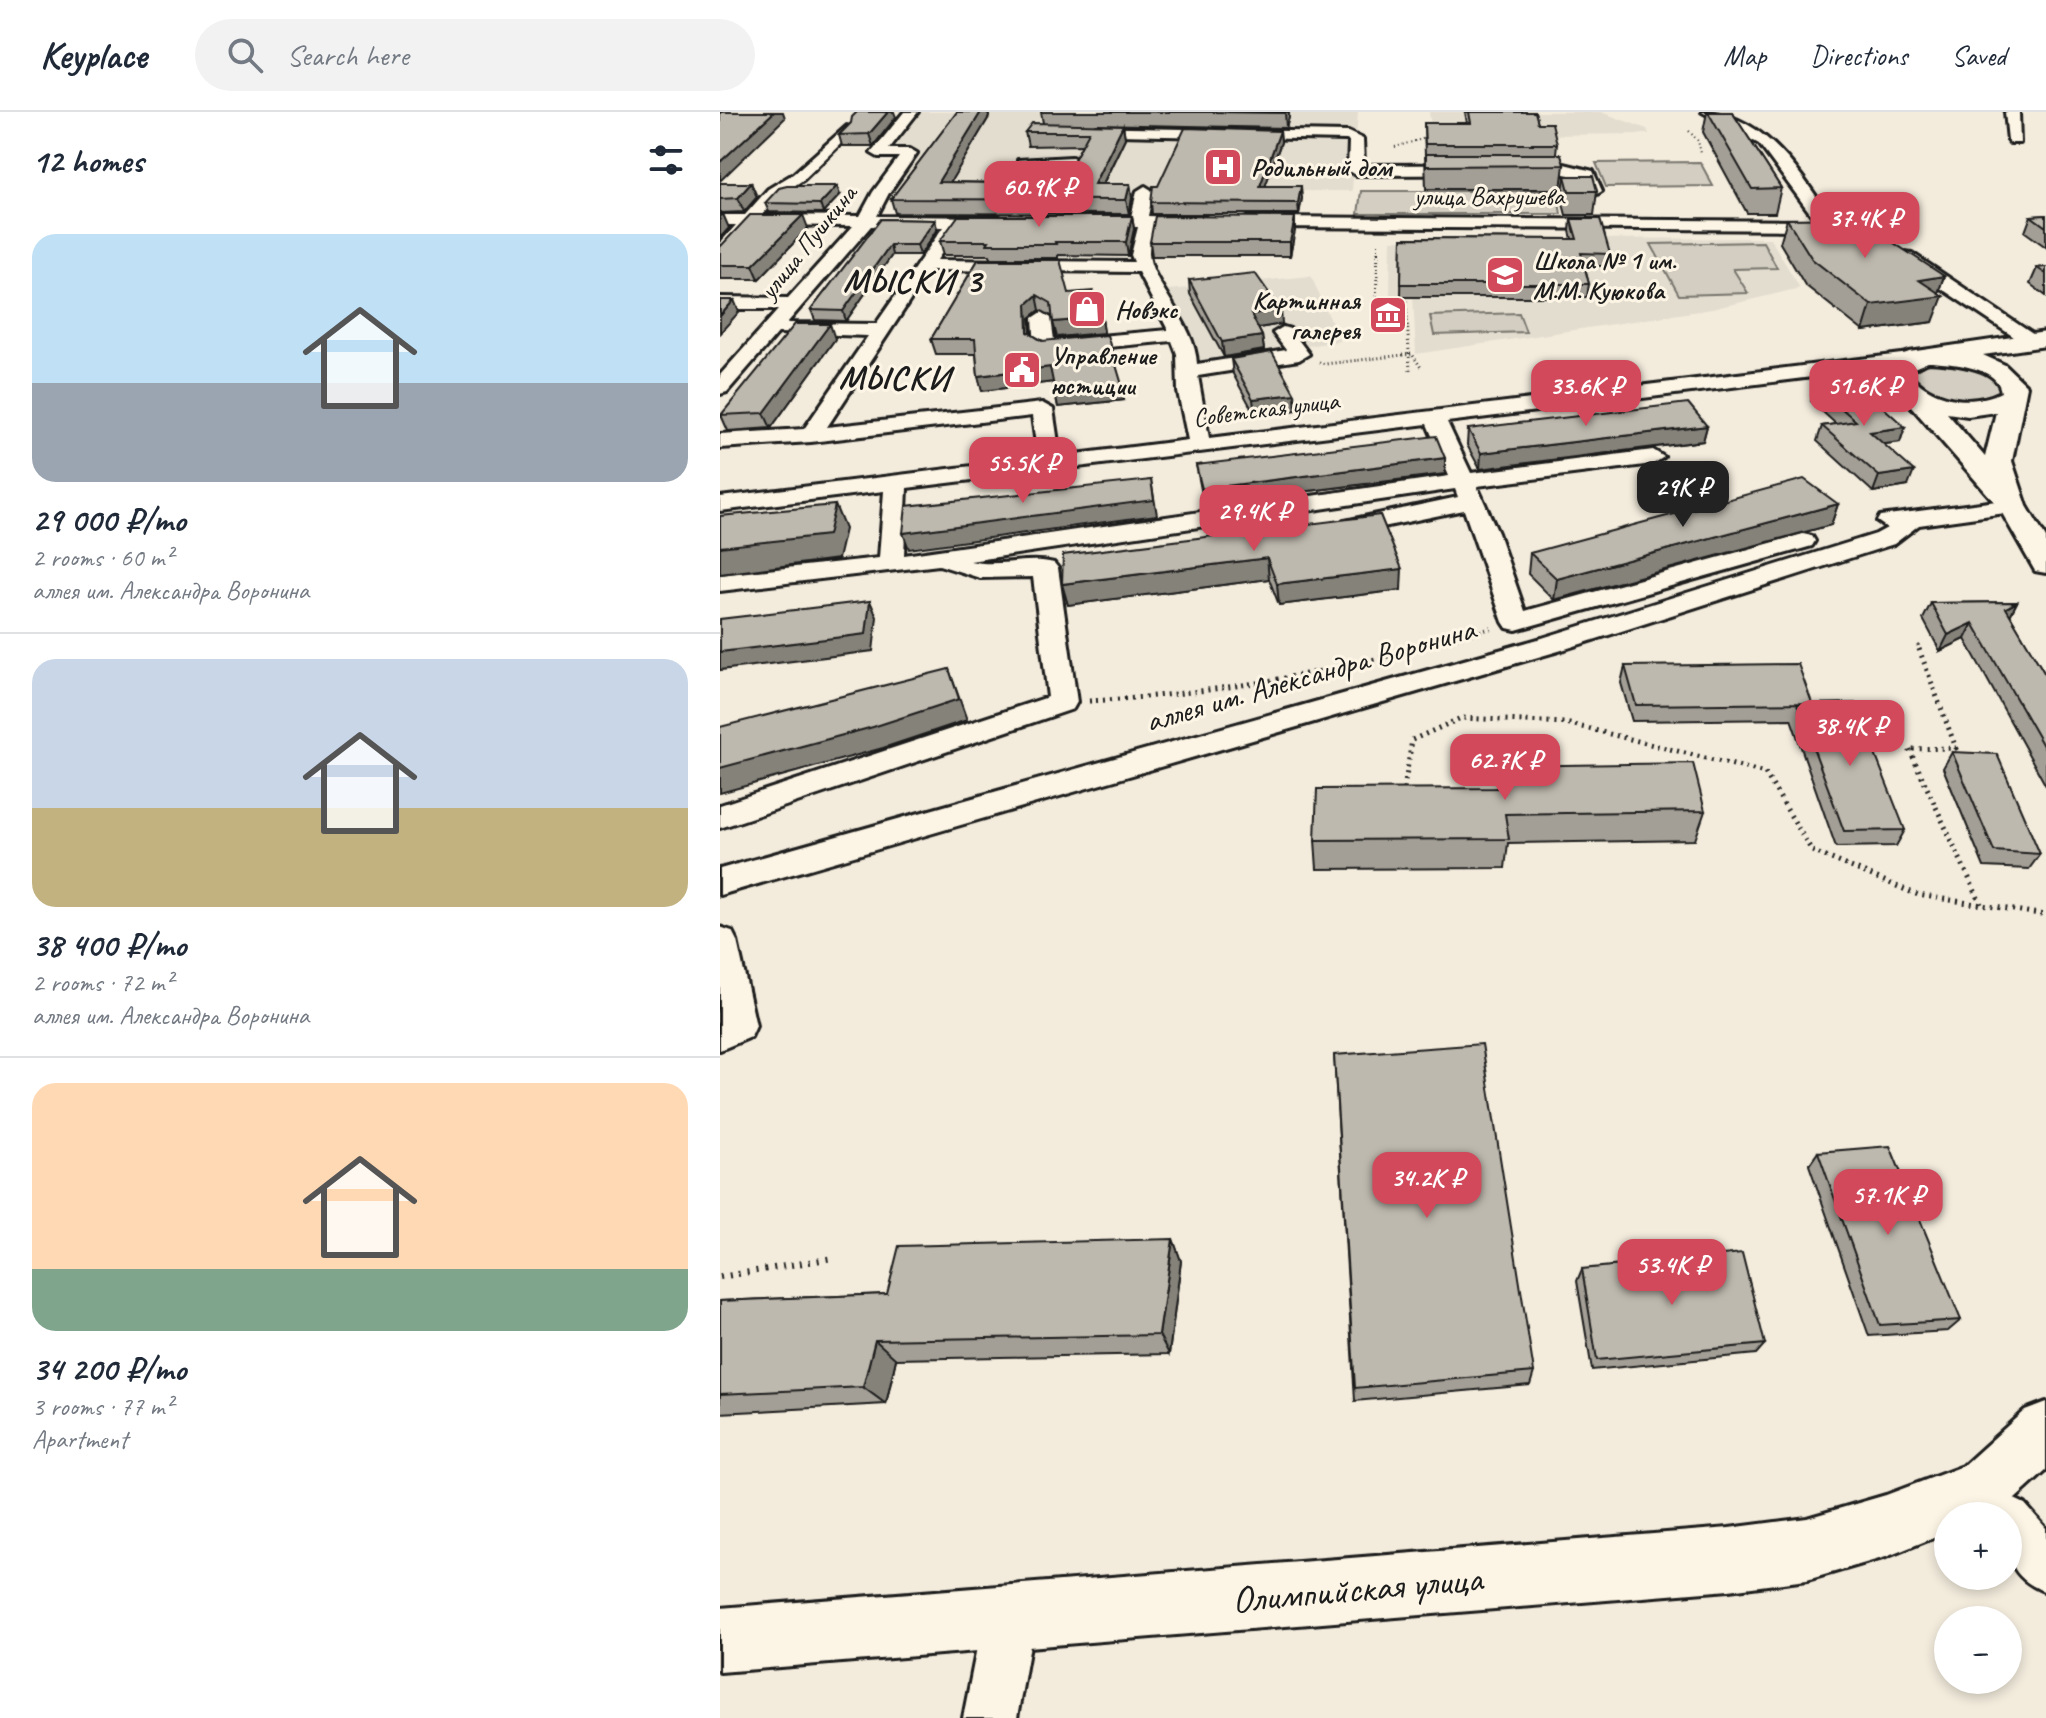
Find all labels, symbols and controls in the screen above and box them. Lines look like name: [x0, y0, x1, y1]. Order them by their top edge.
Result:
search box: [195, 19, 755, 91]
text: Keyplace: [40, 32, 147, 79]
icon: search: [223, 33, 267, 77]
text: Search here: [287, 36, 409, 74]
text: Map: [1723, 38, 1766, 73]
text: Directions: [1810, 38, 1908, 73]
text: Saved: [1952, 38, 2006, 73]
icon: filters: [644, 138, 688, 182]
text: 12 homes: [32, 139, 143, 182]
hospital icon: Родильный дом: [1202, 146, 1244, 188]
place label: Родильный дом: [1251, 151, 1393, 184]
pin: 60.9K ₽: [965, 161, 1113, 229]
text: 60.9K ₽: [1002, 170, 1076, 203]
street label: улица Пушкина: [751, 176, 865, 307]
street label: улица Вахрушева: [1412, 180, 1566, 213]
pin: 37.4K ₽: [1791, 192, 1939, 260]
text: 37.4K ₽: [1828, 201, 1902, 234]
place label: Школа № 1 им. М.М. Куюкова: [1533, 244, 1677, 307]
school or university icon: Школа № 1 им. М.М. Куюкова: [1484, 254, 1526, 296]
district label: МЫСКИ 3: [843, 259, 984, 302]
place label: Картинная галерея: [1252, 284, 1361, 347]
icon: home: [288, 286, 432, 430]
shop icon: Новэкс: [1066, 288, 1108, 330]
place label: Новэкс: [1115, 293, 1178, 326]
museum icon: Картинная галерея: [1367, 294, 1409, 336]
place label: Управление юстиции: [1050, 339, 1158, 402]
public building icon: Управление юстиции: [1001, 349, 1043, 391]
district label: МЫСКИ: [839, 356, 956, 399]
pin: 33.6K ₽: [1512, 360, 1660, 428]
pin: 51.6K ₽: [1790, 360, 1938, 428]
text: 33.6K ₽: [1549, 369, 1623, 402]
text: 51.6K ₽: [1827, 369, 1901, 402]
street label: Советская улица: [1191, 383, 1342, 434]
pin: 55.5K ₽: [949, 437, 1097, 505]
text: 55.5K ₽: [987, 446, 1059, 479]
pin: 29K ₽: [1627, 461, 1739, 529]
text: 29K ₽: [1655, 470, 1711, 503]
pin: 29.4K ₽: [1180, 485, 1328, 553]
text: 29.4K ₽: [1218, 494, 1290, 527]
text: 29 000 ₽/mo: [32, 498, 186, 541]
text: 2 rooms · 60 m²: [32, 541, 173, 574]
text: аллея им. Александра Воронина: [32, 574, 309, 607]
street label: аллея им. Александра Воронина: [1140, 608, 1482, 742]
pin: 38.4K ₽: [1776, 700, 1924, 768]
text: 38.4K ₽: [1813, 709, 1887, 742]
icon: home: [288, 711, 432, 855]
pin: 62.7K ₽: [1431, 734, 1579, 802]
text: 62.7K ₽: [1468, 743, 1542, 776]
text: 38 400 ₽/mo: [32, 923, 186, 966]
text: 2 rooms · 72 m²: [32, 966, 173, 999]
text: аллея им. Александра Воронина: [32, 999, 309, 1032]
icon: home: [288, 1135, 432, 1279]
pin: 34.2K ₽: [1353, 1152, 1501, 1220]
text: 34.2K ₽: [1390, 1161, 1464, 1194]
pin: 57.1K ₽: [1814, 1169, 1962, 1237]
text: 57.1K ₽: [1852, 1178, 1924, 1211]
pin: 53.4K ₽: [1598, 1239, 1746, 1307]
text: 53.4K ₽: [1636, 1248, 1708, 1281]
text: 34 200 ₽/mo: [32, 1347, 186, 1390]
text: 3 rooms · 77 m²: [32, 1390, 173, 1423]
text: Apartment: [32, 1423, 128, 1456]
map controls: [1934, 1502, 2022, 1694]
button: +: [1934, 1502, 2022, 1590]
street label: Олимпийская улица: [1230, 1554, 1487, 1623]
button: −: [1934, 1606, 2022, 1694]

